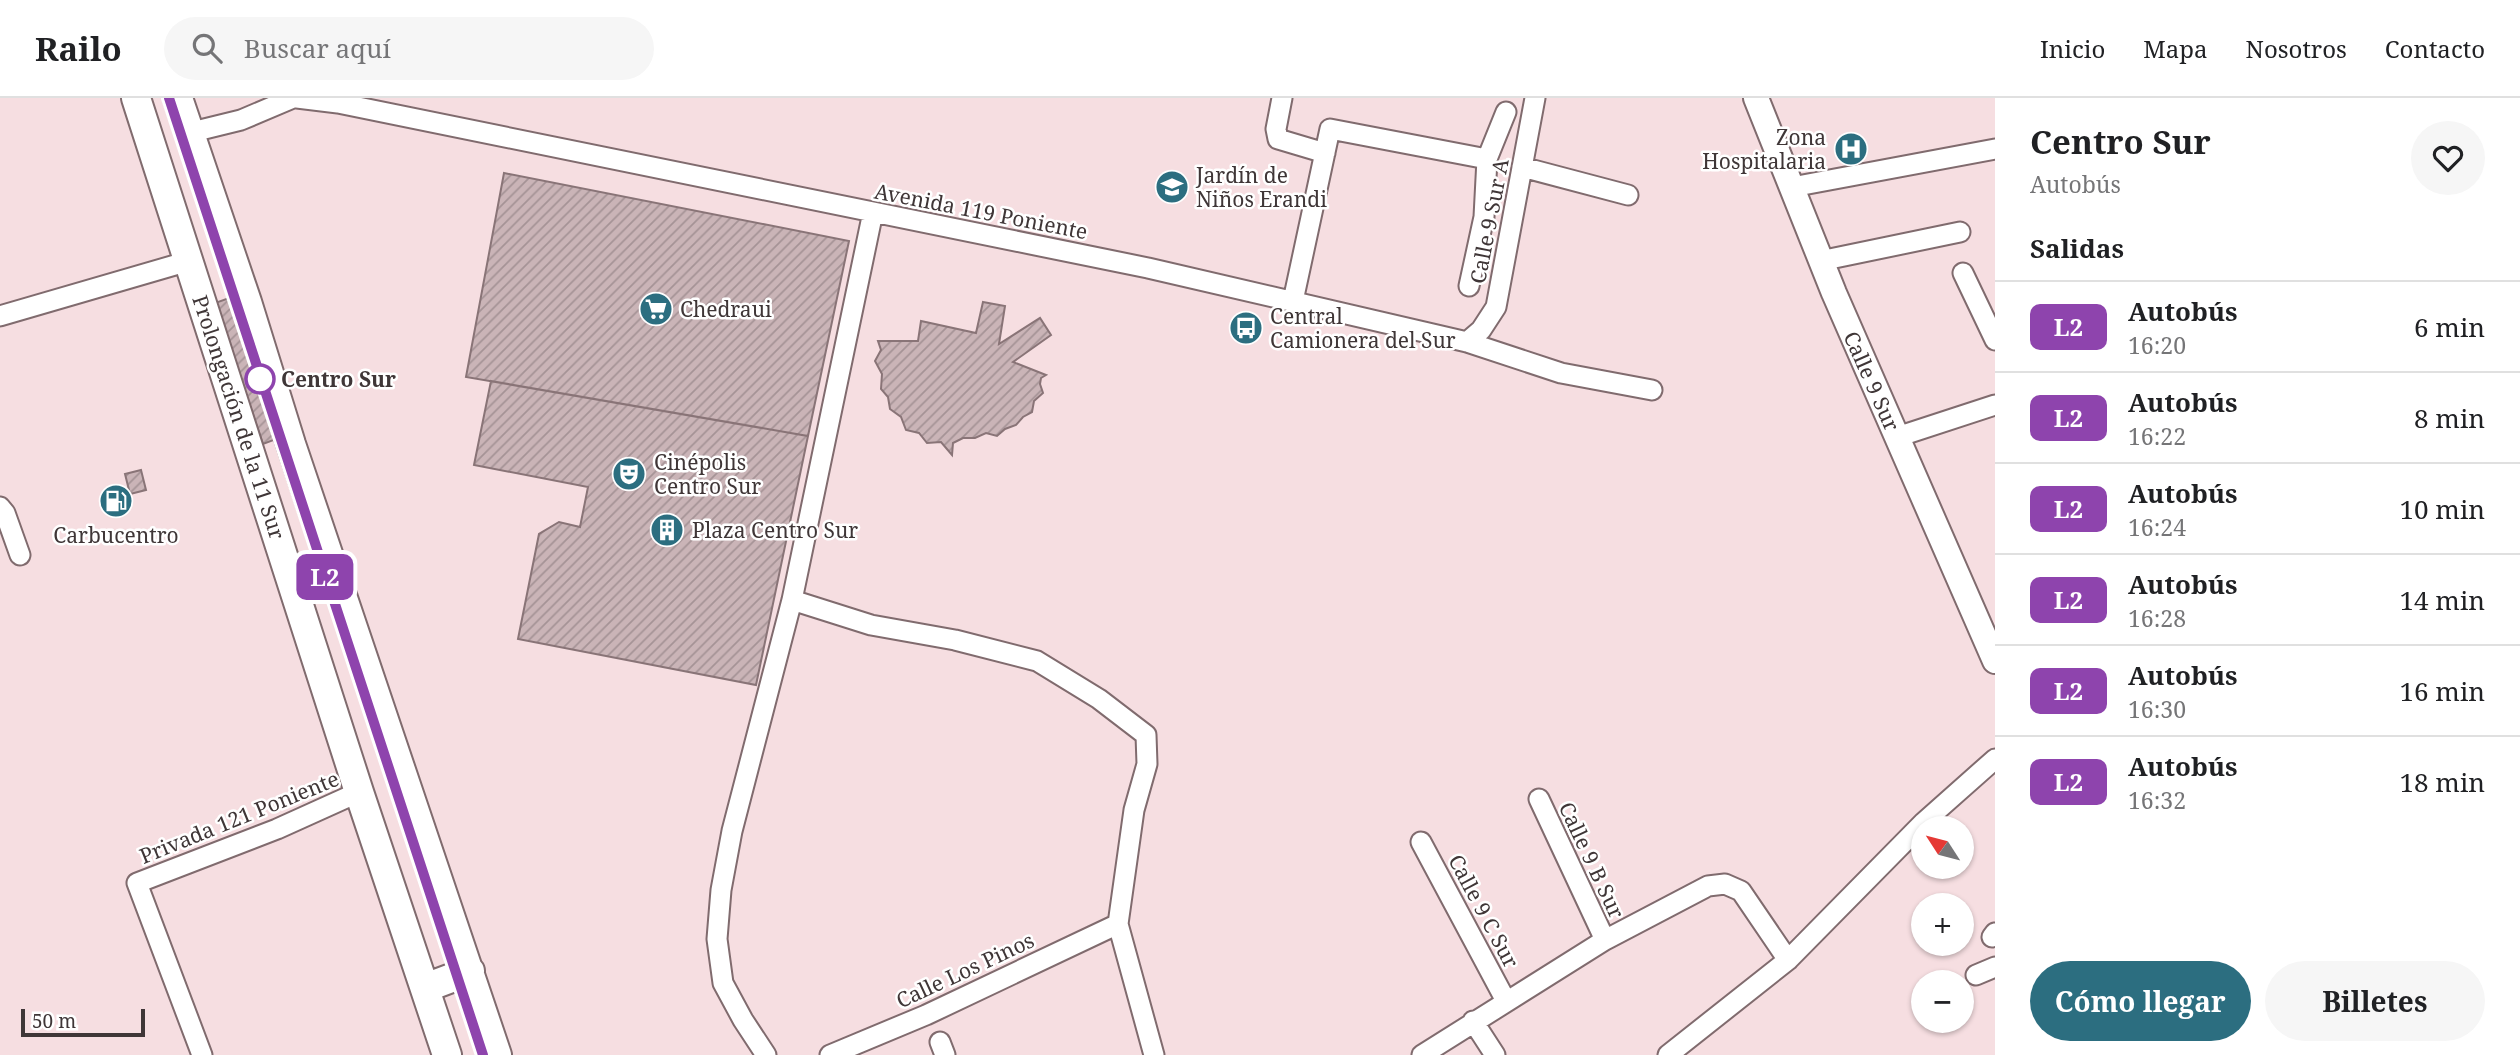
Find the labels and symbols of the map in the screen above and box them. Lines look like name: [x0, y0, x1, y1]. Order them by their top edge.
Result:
place label: Zona Hospitalaria: [1702, 123, 1826, 175]
hospital icon: Zona Hospitalaria: [1832, 130, 1870, 168]
street label: Calle 9 Sur A: [1463, 156, 1515, 286]
place label: Jardín de Niños Erandi: [1195, 161, 1327, 213]
school or university icon: Jardín de Niños Erandi: [1153, 168, 1191, 206]
street label: Avenida 119 Poniente: [872, 177, 1090, 245]
supermarket icon: Chedraui: [637, 290, 675, 328]
street label: Prolongación de la 11 Sur: [186, 291, 292, 543]
place label: Chedraui: [680, 295, 772, 323]
place label: Central Camionera del Sur: [1270, 302, 1456, 354]
bus stop icon: Central Camionera del Sur: [1227, 309, 1265, 347]
street label: Calle 9 Sur: [1838, 327, 1906, 435]
marker: Centro Sur: [245, 364, 275, 394]
place label: Centro Sur: [281, 365, 396, 393]
place label: Cinépolis Centro Sur: [654, 448, 761, 500]
theatre icon: Cinépolis Centro Sur: [610, 455, 648, 493]
fuel station icon: Carbucentro: [97, 482, 135, 520]
building icon: Plaza Centro Sur: [648, 511, 686, 549]
place label: Plaza Centro Sur: [692, 516, 858, 544]
place label: Carbucentro: [53, 521, 179, 549]
line badge: L2: [294, 554, 356, 600]
street label: Privada 121 Poniente: [135, 764, 343, 870]
street label: Calle 9 B Sur: [1553, 797, 1631, 923]
north arrow: [1911, 816, 1974, 878]
street label: Calle 9 C Sur: [1442, 849, 1526, 973]
street label: Calle Los Pinos: [892, 926, 1038, 1014]
scale bar: [21, 1006, 145, 1038]

